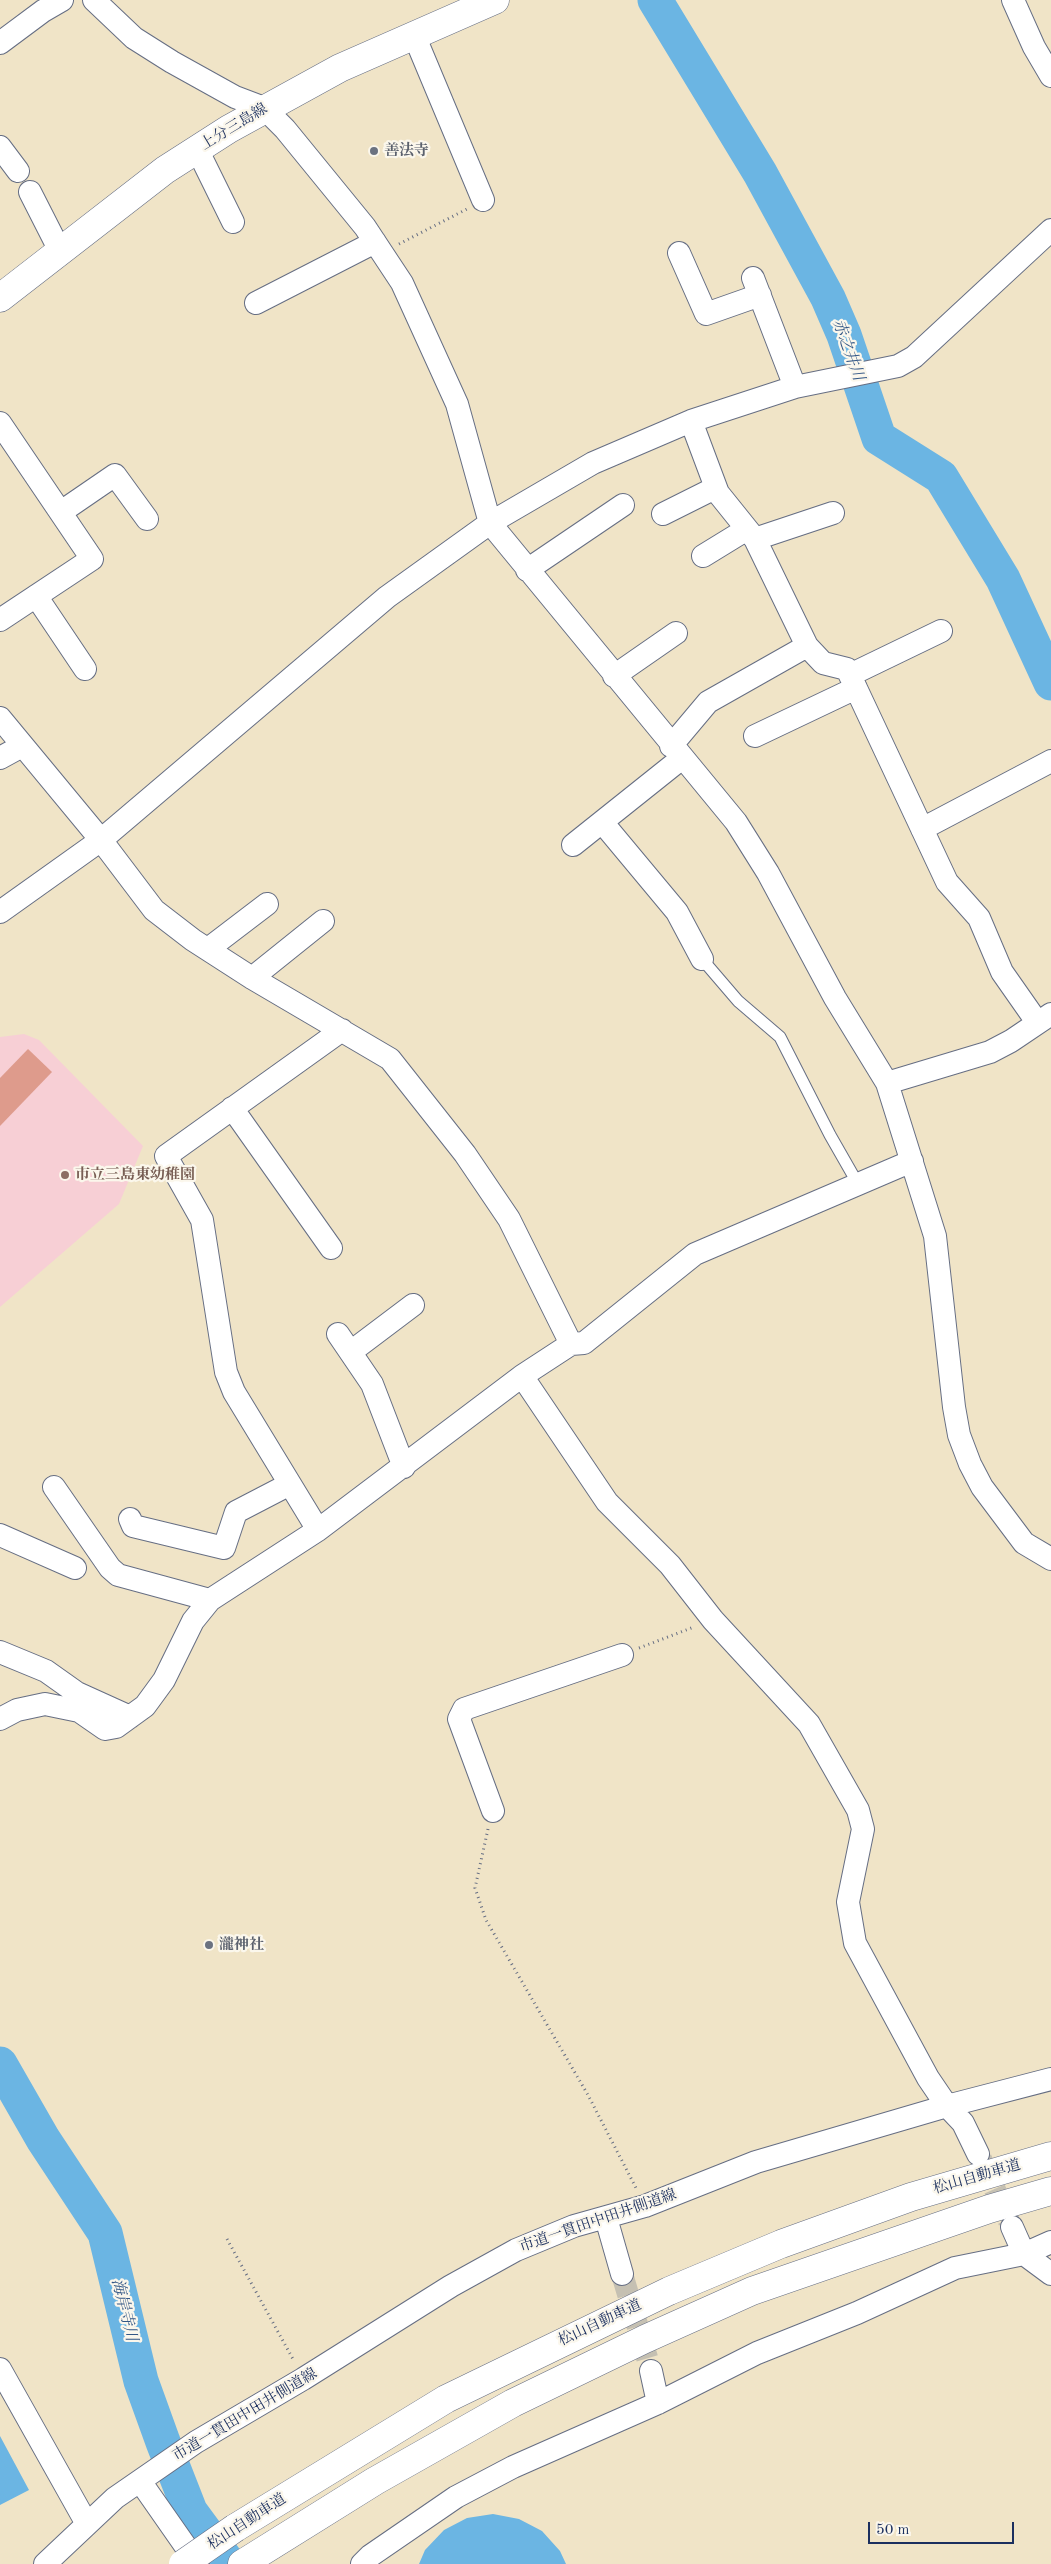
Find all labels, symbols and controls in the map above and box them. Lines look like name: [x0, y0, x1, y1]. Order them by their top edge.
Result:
street label: 上分三島線: [197, 100, 271, 154]
place label: 善法寺: [384, 142, 429, 160]
marker: 善法寺: [368, 145, 380, 157]
water label: 赤之井川: [828, 317, 868, 383]
place label: 市立三島東幼稚園: [75, 1166, 195, 1184]
marker: 市立三島東幼稚園: [59, 1169, 71, 1181]
place label: 瀧神社: [219, 1936, 264, 1954]
marker: 瀧神社: [203, 1939, 215, 1951]
street label: 松山自動車道: [931, 2156, 1023, 2198]
street label: 市道一貫田中田井側道線: [517, 2186, 679, 2256]
water label: 海岸寺川: [107, 2277, 141, 2343]
street label: 松山自動車道: [555, 2296, 645, 2350]
street label: 市道一貫田中田井側道線: [170, 2365, 320, 2465]
street label: 松山自動車道: [204, 2490, 290, 2554]
scale bar: [871, 2512, 1017, 2544]
text: 50 m: [876, 2523, 910, 2538]

